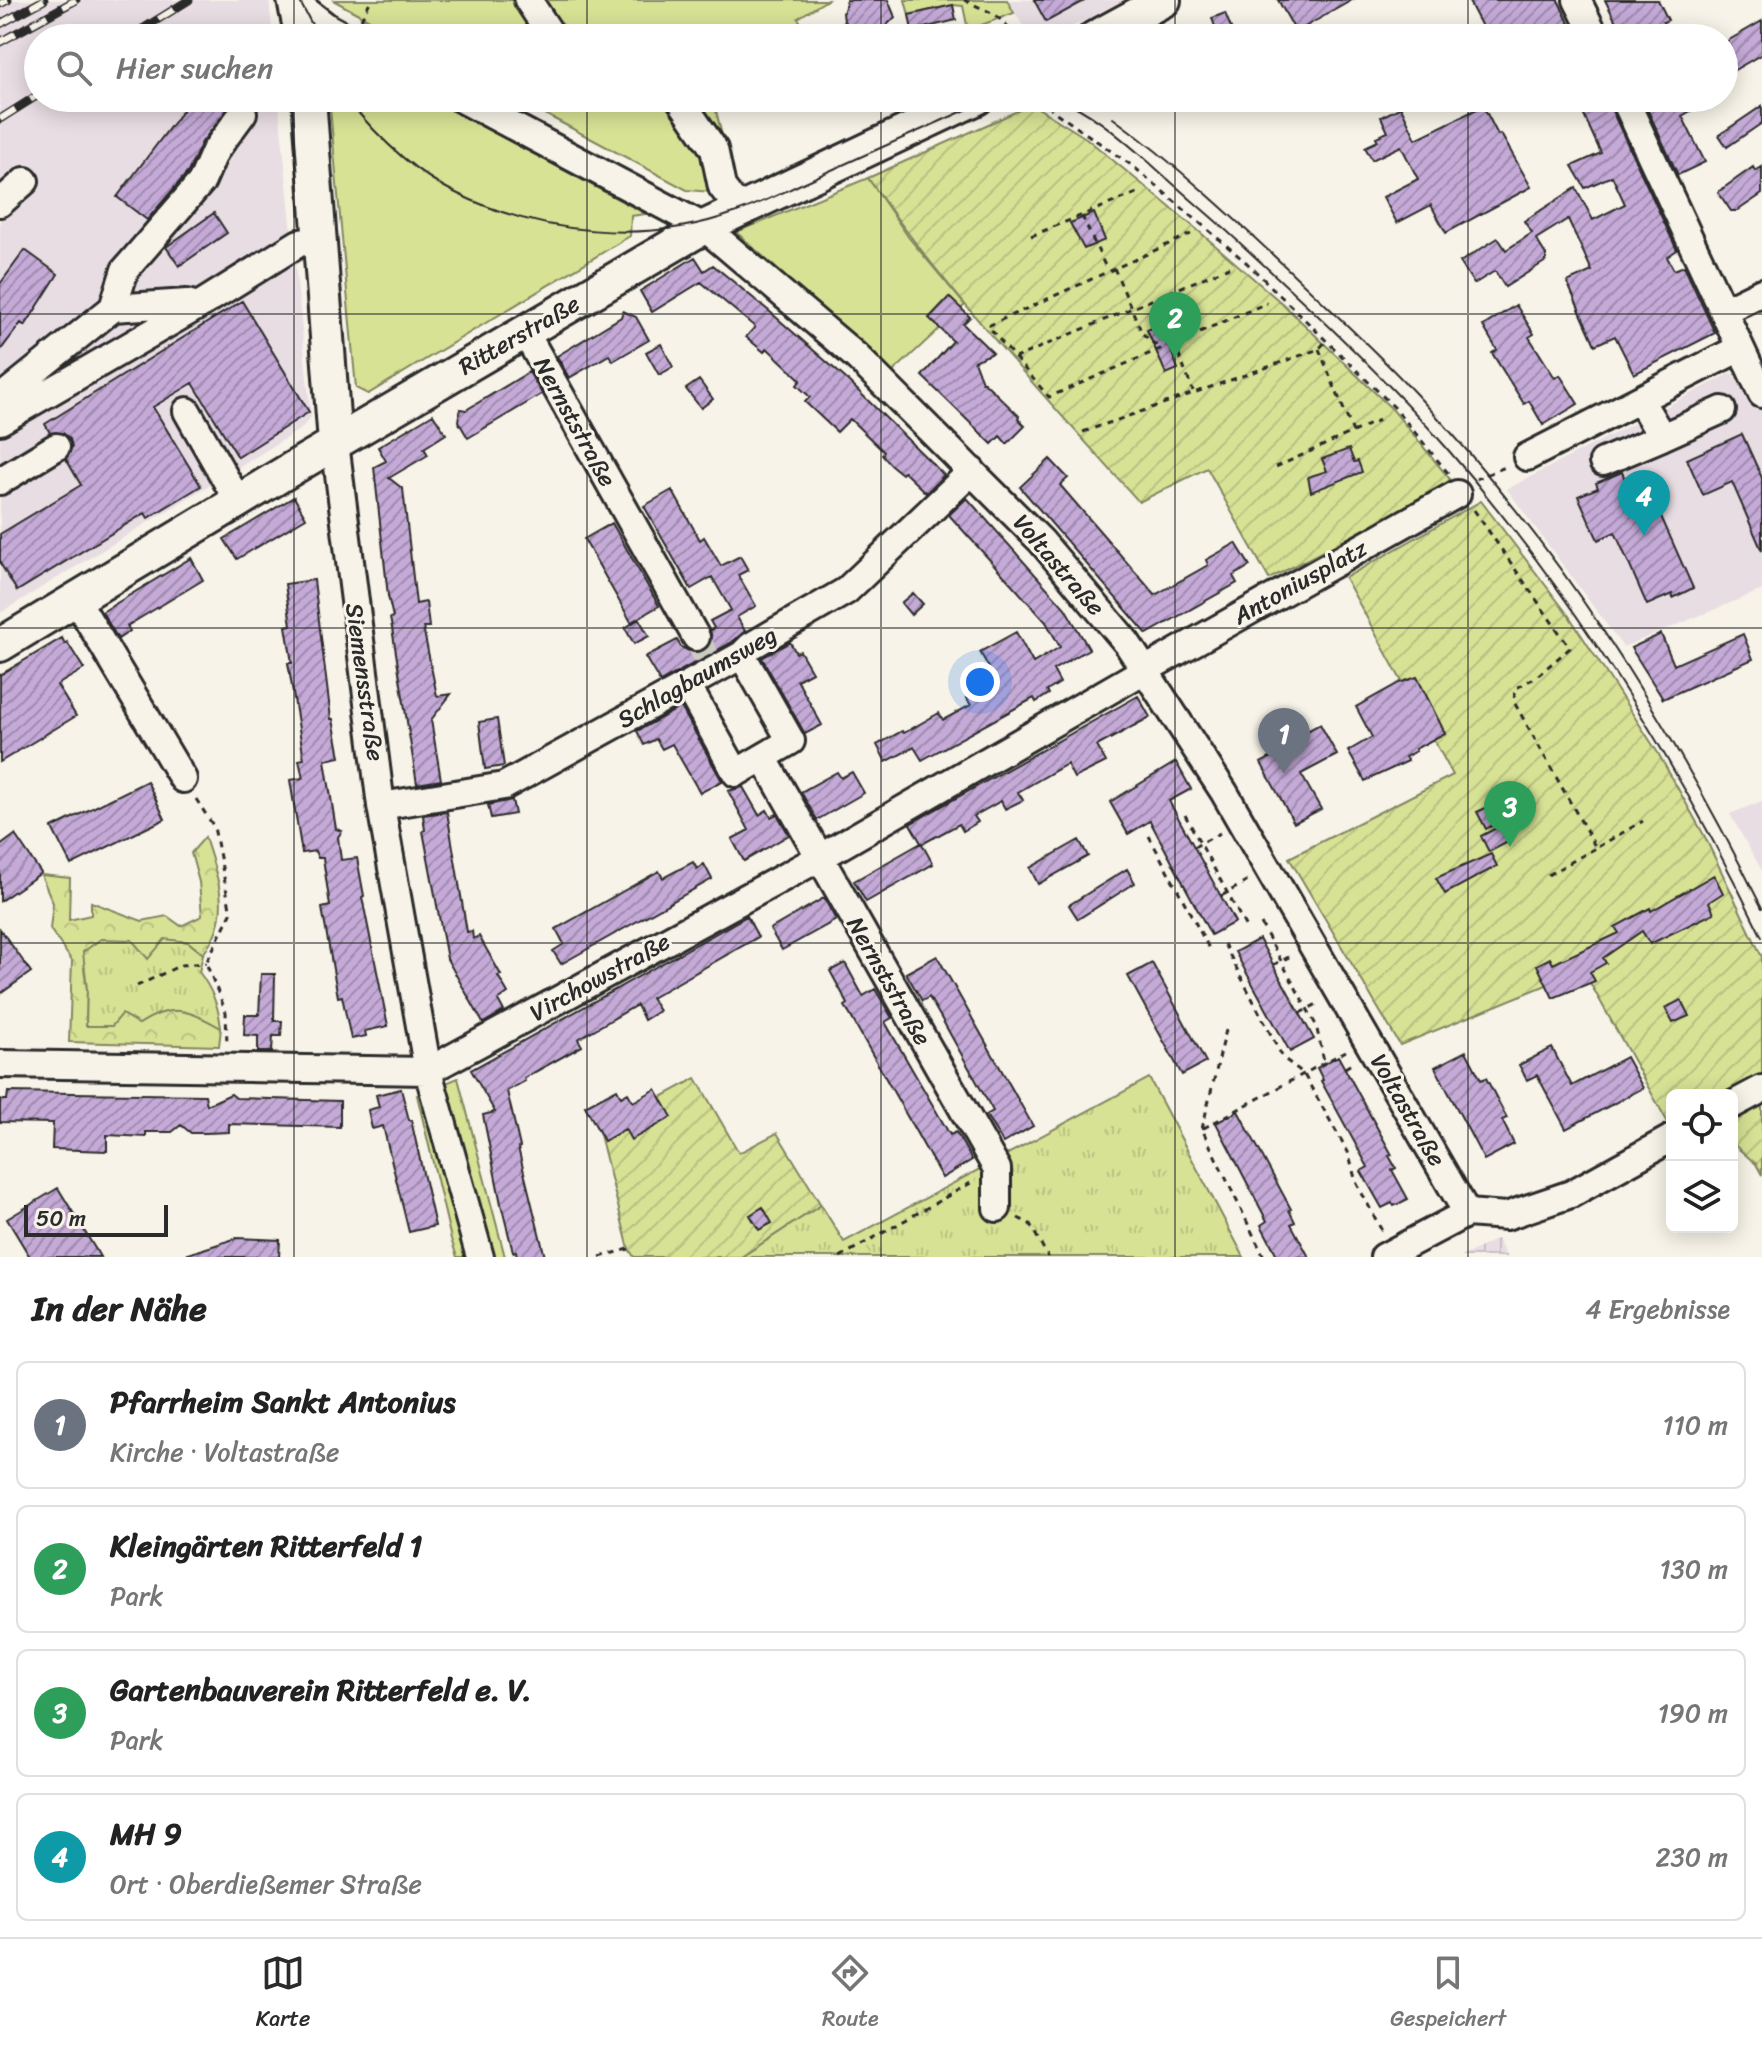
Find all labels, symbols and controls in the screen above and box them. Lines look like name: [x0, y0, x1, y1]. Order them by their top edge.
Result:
search box: [24, 24, 1738, 112]
text: Hier suchen: [116, 41, 273, 95]
icon: search: [52, 46, 96, 90]
street label: Ritterstraße: [450, 283, 588, 387]
pin: 2: [1149, 292, 1201, 358]
street label: Nernststraße: [522, 349, 628, 495]
pin: 4: [1618, 470, 1670, 536]
street label: Voltastraße: [1002, 504, 1116, 626]
street label: Antoniusplatz: [1224, 527, 1376, 637]
street label: Siemensstraße: [333, 600, 397, 764]
street label: Schlagbaumsweg: [609, 614, 785, 740]
your location: [960, 662, 1000, 702]
pin: 1: [1258, 708, 1310, 774]
pin: 3: [1484, 781, 1536, 847]
street label: Nernststraße: [835, 908, 943, 1054]
street label: Virchowstraße: [522, 921, 678, 1033]
street label: Voltastraße: [1359, 1045, 1457, 1175]
map controls: [1666, 1089, 1738, 1233]
button: locate: [1666, 1089, 1738, 1161]
button: layers: [1666, 1161, 1738, 1233]
text: 50 m: [36, 1199, 86, 1238]
scale bar: [24, 1201, 168, 1237]
text: In der Nähe: [32, 1279, 207, 1339]
text: 4 Ergebnisse: [1585, 1286, 1730, 1332]
text: Pfarrheim Sankt Antonius: [110, 1375, 456, 1429]
text: 1: [54, 1402, 66, 1448]
text: 110 m: [1663, 1402, 1728, 1448]
text: Kirche · Voltastraße: [110, 1429, 339, 1475]
text: Kleingärten Ritterfeld 1: [110, 1519, 422, 1573]
text: 2: [52, 1546, 68, 1592]
text: 130 m: [1659, 1546, 1728, 1592]
text: Park: [110, 1573, 163, 1619]
text: Gartenbauverein Ritterfeld e. V.: [110, 1663, 532, 1717]
text: 3: [53, 1690, 67, 1736]
text: 190 m: [1658, 1690, 1728, 1736]
text: Park: [110, 1717, 163, 1763]
text: MH 9: [110, 1807, 182, 1861]
text: 4: [52, 1834, 68, 1880]
text: 230 m: [1656, 1834, 1728, 1880]
text: Ort · Oberdießemer Straße: [110, 1861, 422, 1907]
tab: Karte: [256, 1951, 310, 2038]
tab: Route: [822, 1951, 879, 2038]
tab: Gespeichert: [1390, 1951, 1506, 2038]

